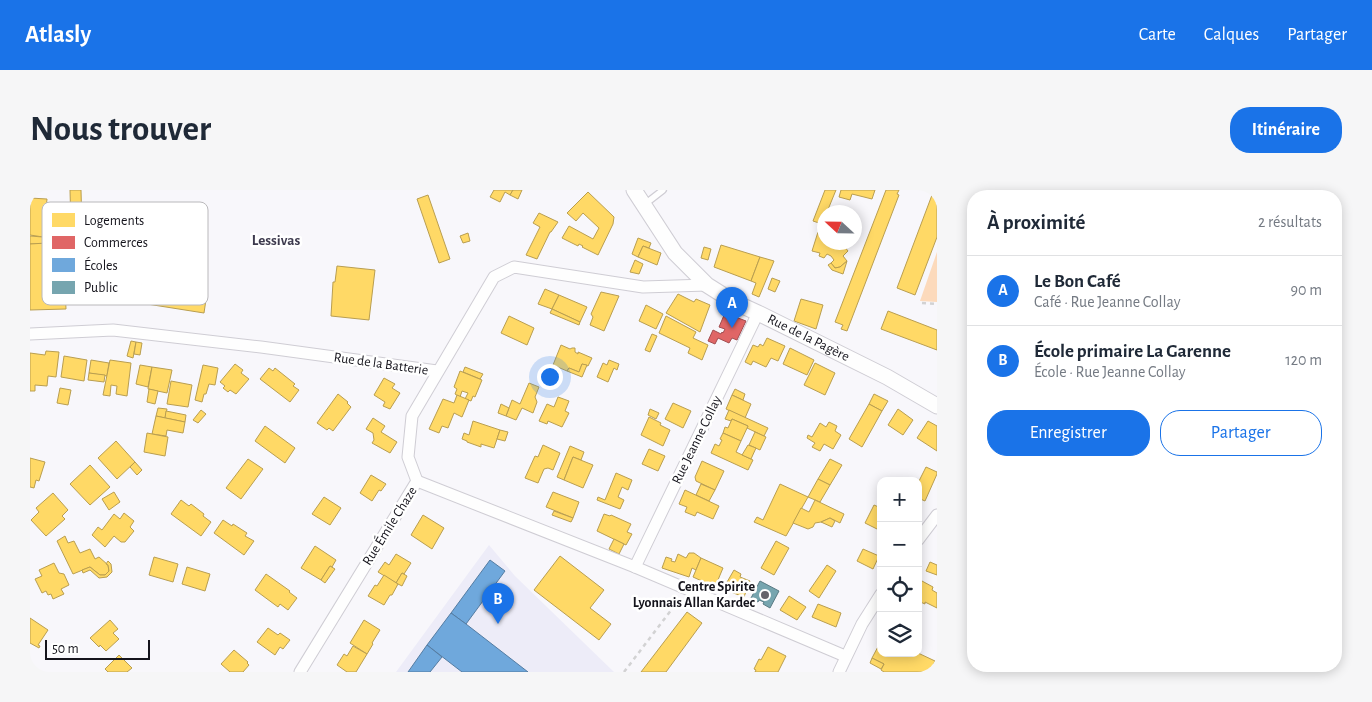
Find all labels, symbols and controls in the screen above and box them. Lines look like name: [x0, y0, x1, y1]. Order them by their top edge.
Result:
text: Atlasly: [25, 23, 91, 47]
text: Carte: [1139, 26, 1176, 44]
text: Calques: [1204, 26, 1259, 44]
text: Partager: [1287, 26, 1347, 44]
button: Itinéraire: [1230, 107, 1342, 153]
text: Nous trouver: [30, 112, 211, 147]
legend: [42, 202, 208, 305]
north arrow: [817, 205, 862, 250]
text: À proximité: [987, 212, 1085, 233]
text: Logements: [84, 214, 144, 228]
text: 2 résultats: [1258, 214, 1322, 230]
district label: Lessivas: [252, 233, 300, 248]
text: Commerces: [84, 236, 148, 250]
text: Écoles: [84, 256, 118, 273]
text: Le Bon Café: [1034, 272, 1121, 291]
text: Public: [84, 281, 118, 295]
text: A: [998, 282, 1008, 298]
text: 90 m: [1291, 282, 1322, 298]
pin: A: [716, 287, 748, 328]
text: Café · Rue Jeanne Collay: [1034, 294, 1181, 310]
street label: Rue de la Pagère: [765, 312, 852, 364]
text: École primaire La Garenne: [1034, 342, 1231, 361]
street label: Rue de la Batterie: [333, 350, 429, 378]
text: B: [998, 352, 1008, 368]
text: 120 m: [1285, 352, 1322, 368]
your location: [537, 364, 563, 390]
text: École · Rue Jeanne Collay: [1034, 364, 1186, 380]
street label: Rue Jeanne Collay: [670, 394, 724, 486]
button: Enregistrer: [987, 410, 1150, 456]
button: Partager: [1160, 410, 1322, 456]
map controls: [877, 477, 922, 657]
button: +: [877, 477, 922, 522]
street label: Rue Émile Chaze: [358, 483, 420, 568]
button: −: [877, 522, 922, 567]
button: locate: [877, 567, 922, 612]
place label: Centre Spirite Lyonnais Allan Kardec: [633, 580, 756, 610]
pin: B: [482, 583, 514, 624]
marker: Centre Spirite Lyonnais Allan Kardec: [759, 589, 771, 601]
button: layers: [877, 612, 922, 657]
scale bar: [45, 637, 150, 660]
text: 50 m: [52, 642, 79, 656]

